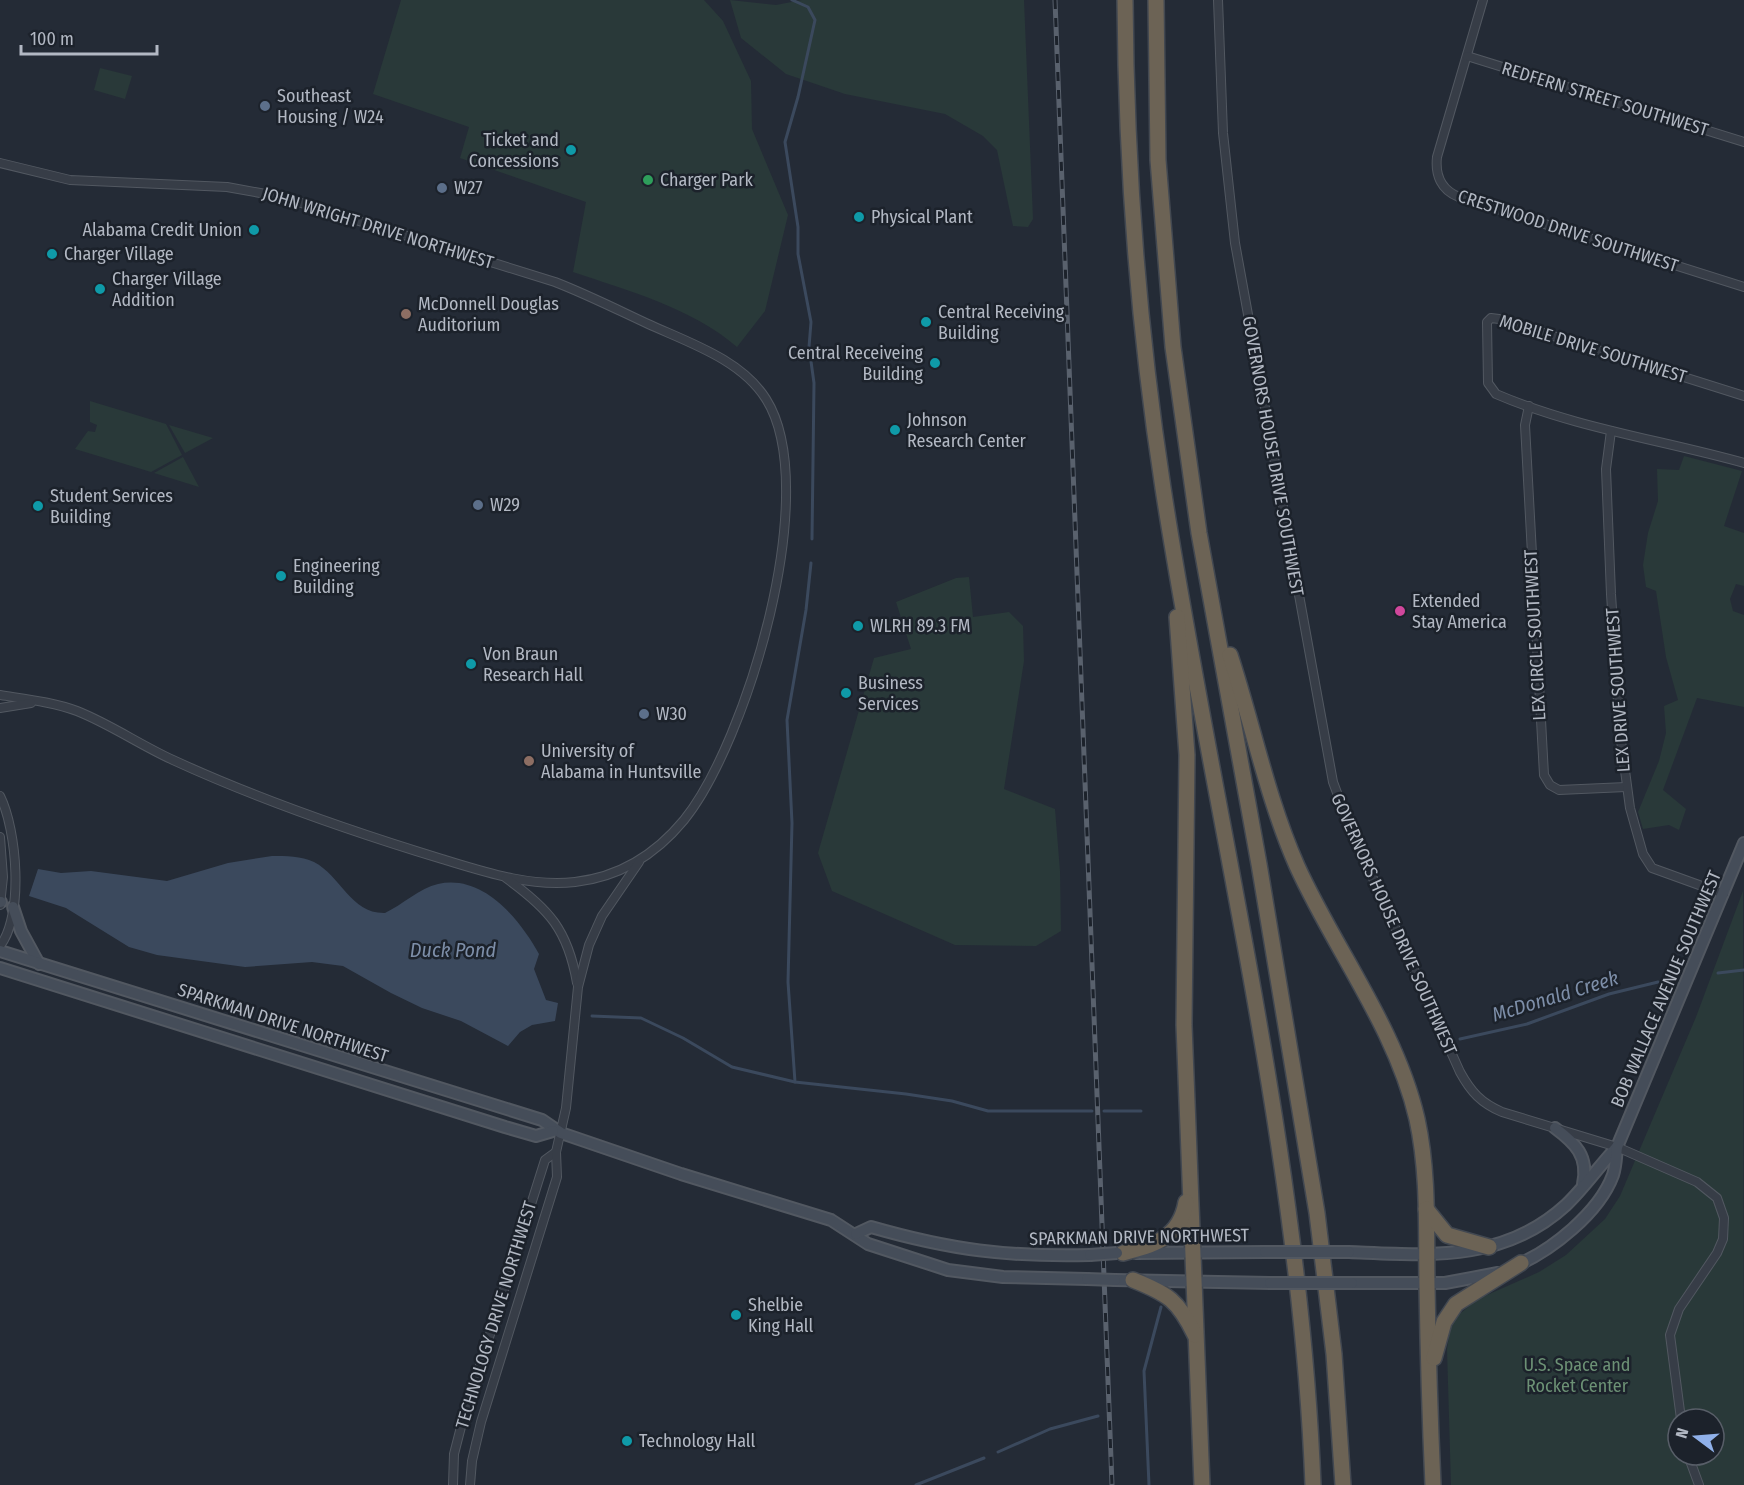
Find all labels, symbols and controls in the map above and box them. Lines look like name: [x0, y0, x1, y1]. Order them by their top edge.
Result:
scale bar: [21, 18, 158, 56]
text: 100 m: [30, 28, 74, 50]
street label: REDFERN STREET SOUTHWEST: [1499, 57, 1712, 141]
place label: Southeast Housing / W24: [277, 85, 384, 128]
marker: Southeast Housing / W24: [258, 99, 272, 113]
place label: Ticket and Concessions: [469, 129, 559, 172]
marker: Ticket and Concessions: [564, 143, 578, 157]
place label: Charger Park: [660, 169, 753, 191]
marker: Charger Park: [641, 173, 655, 187]
place label: W27: [454, 177, 483, 199]
marker: W27: [435, 181, 449, 195]
street label: JOHN WRIGHT DRIVE NORTHWEST: [260, 182, 497, 274]
street label: CRESTWOOD DRIVE SOUTHWEST: [1455, 185, 1682, 277]
place label: Physical Plant: [871, 206, 973, 228]
marker: Physical Plant: [852, 210, 866, 224]
place label: Alabama Credit Union: [83, 219, 242, 241]
marker: Alabama Credit Union: [247, 223, 261, 237]
place label: Charger Village: [64, 243, 174, 265]
marker: Charger Village: [45, 247, 59, 261]
place label: Charger Village Addition: [112, 268, 222, 311]
marker: Charger Village Addition: [93, 282, 107, 296]
place label: McDonnell Douglas Auditorium: [418, 293, 559, 336]
place label: Central Receiving Building: [938, 301, 1065, 344]
marker: McDonnell Douglas Auditorium: [399, 307, 413, 321]
street label: MOBILE DRIVE SOUTHWEST: [1497, 310, 1690, 388]
street label: GOVERNORS HOUSE DRIVE SOUTHWEST: [1238, 314, 1309, 598]
marker: Central Receiving Building: [919, 315, 933, 329]
place label: Central Receiveing Building: [788, 342, 924, 385]
marker: Central Receiveing Building: [928, 356, 942, 370]
place label: Johnson Research Center: [907, 409, 1027, 452]
marker: Johnson Research Center: [888, 423, 902, 437]
place label: Student Services Building: [50, 485, 173, 528]
place label: W29: [490, 494, 520, 516]
marker: W29: [471, 498, 485, 512]
marker: Student Services Building: [31, 499, 45, 513]
street label: LEX CIRCLE SOUTHWEST: [1519, 548, 1550, 721]
place label: Engineering Building: [293, 555, 380, 598]
marker: Engineering Building: [274, 569, 288, 583]
place label: Extended Stay America: [1412, 590, 1507, 633]
marker: Extended Stay America: [1393, 604, 1407, 618]
street label: LEX DRIVE SOUTHWEST: [1601, 606, 1635, 773]
place label: WLRH 89.3 FM: [870, 615, 971, 637]
marker: WLRH 89.3 FM: [851, 619, 865, 633]
place label: Von Braun Research Hall: [483, 643, 583, 686]
marker: Von Braun Research Hall: [464, 657, 478, 671]
place label: Business Services: [858, 672, 923, 715]
marker: Business Services: [839, 686, 853, 700]
place label: W30: [656, 703, 687, 725]
marker: W30: [637, 707, 651, 721]
place label: University of Alabama in Huntsville: [541, 740, 701, 783]
marker: University of Alabama in Huntsville: [522, 754, 536, 768]
street label: GOVERNORS HOUSE DRIVE SOUTHWEST: [1326, 790, 1462, 1059]
street label: BOB WALLACE AVENUE SOUTHWEST: [1606, 867, 1726, 1111]
water label: Duck Pond: [410, 938, 497, 962]
water label: McDonald Creek: [1489, 965, 1621, 1027]
street label: SPARKMAN DRIVE NORTHWEST: [175, 979, 392, 1068]
street label: TECHNOLOGY DRIVE NORTHWEST: [451, 1198, 541, 1431]
street label: SPARKMAN DRIVE NORTHWEST: [1029, 1224, 1250, 1250]
place label: Shelbie King Hall: [748, 1294, 814, 1337]
marker: Shelbie King Hall: [729, 1308, 743, 1322]
park label: U.S. Space and Rocket Center: [1524, 1354, 1630, 1397]
north arrow: [1666, 1407, 1726, 1467]
text: N: [1672, 1426, 1693, 1440]
place label: Technology Hall: [639, 1430, 756, 1452]
marker: Technology Hall: [620, 1434, 634, 1448]

